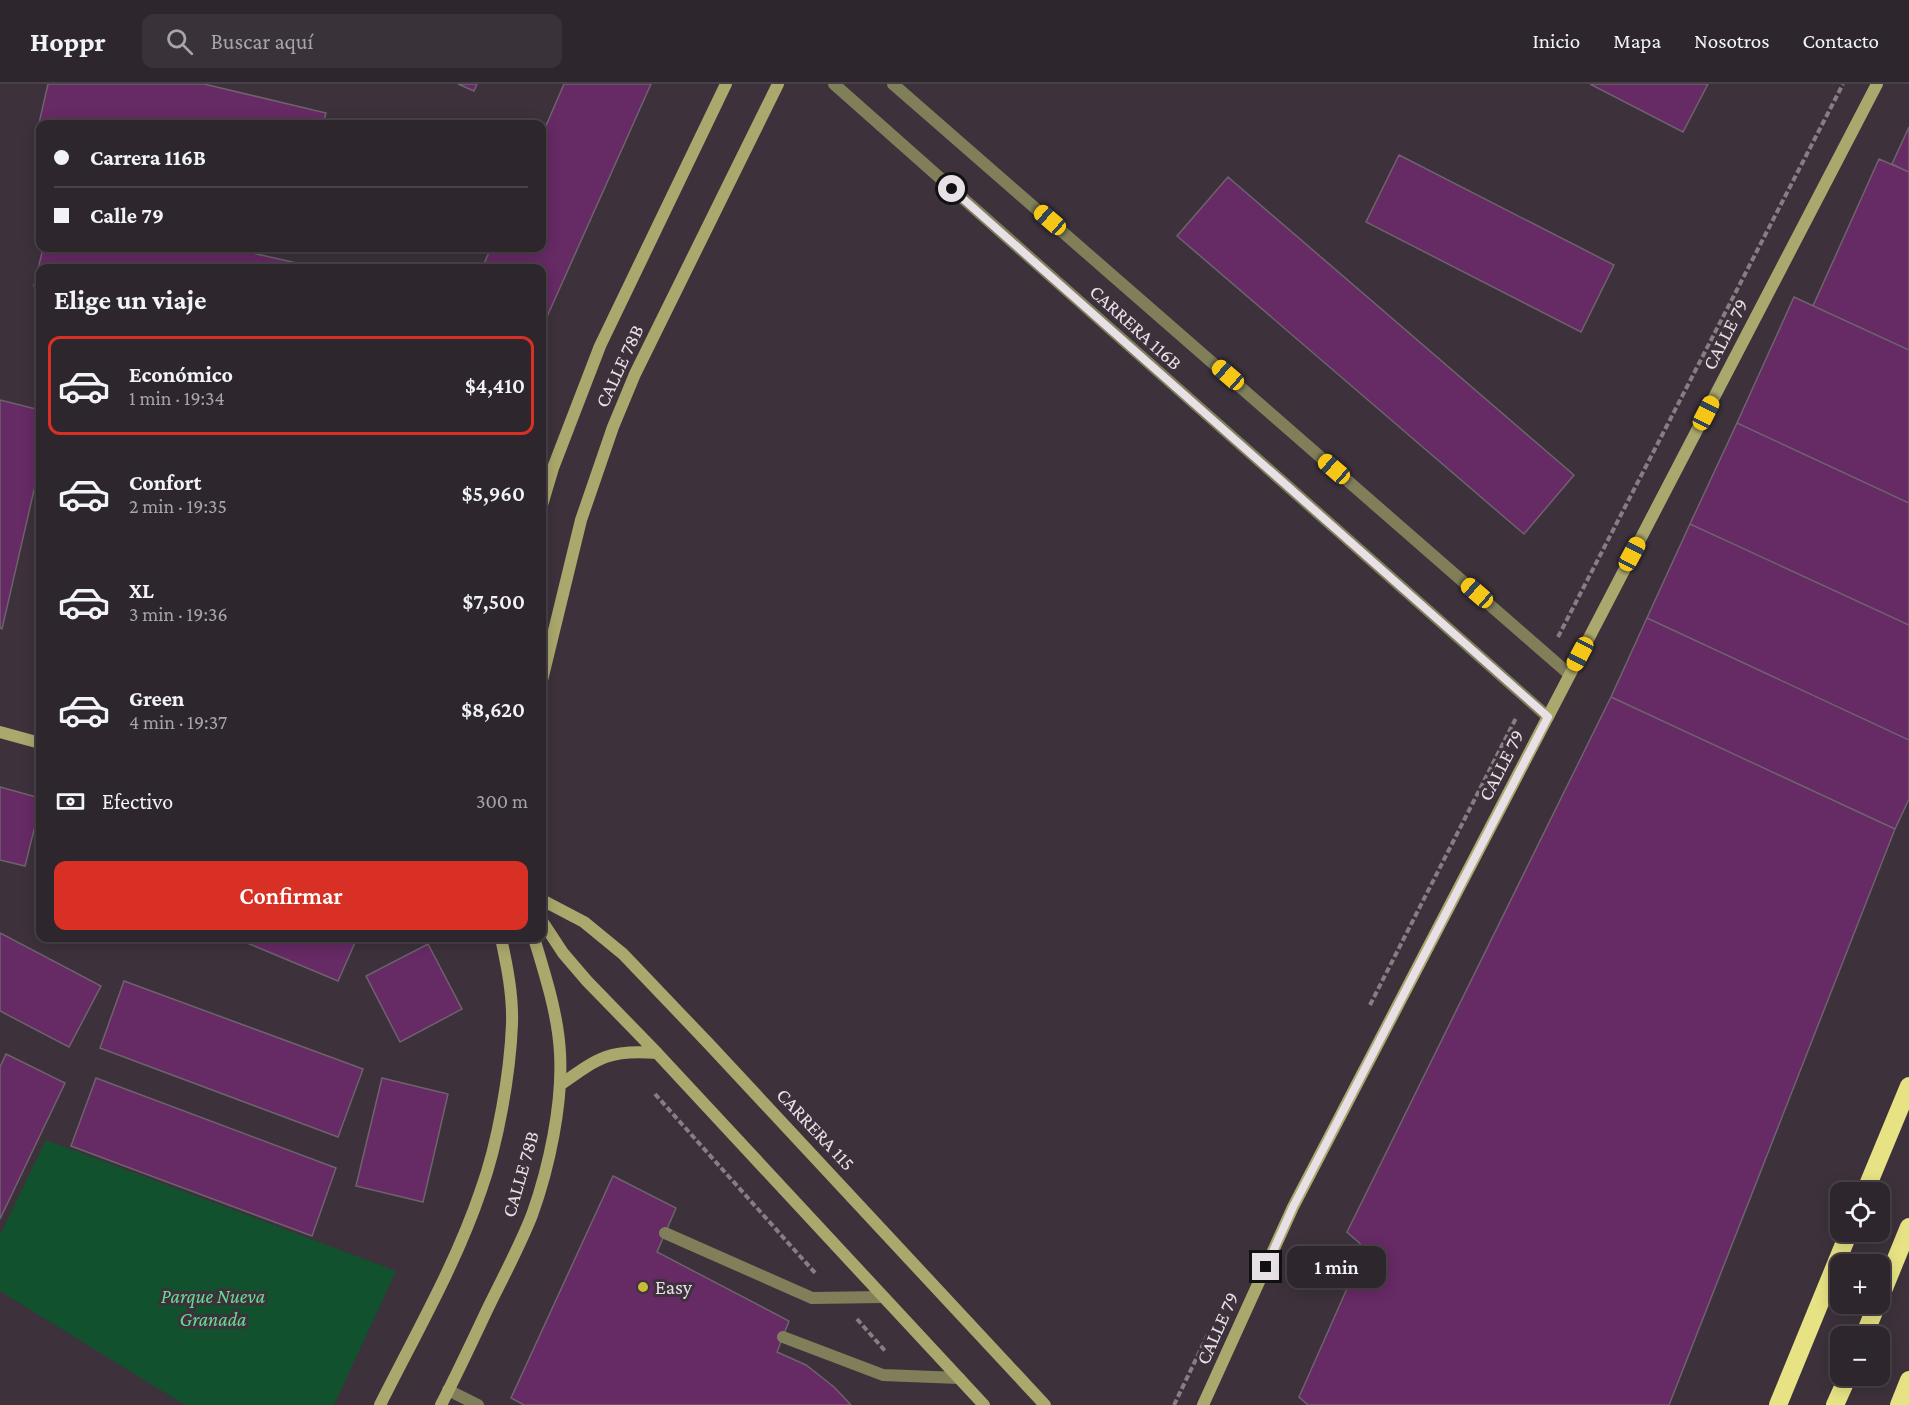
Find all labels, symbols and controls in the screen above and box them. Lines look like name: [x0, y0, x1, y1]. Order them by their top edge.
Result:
search box: [142, 14, 562, 68]
icon: search: [163, 25, 196, 58]
text: Hoppr: [30, 26, 106, 57]
text: Buscar aquí: [211, 29, 313, 54]
text: Inicio: [1532, 29, 1580, 53]
text: Mapa: [1613, 29, 1661, 53]
text: Nosotros: [1694, 29, 1770, 53]
text: Contacto: [1803, 29, 1879, 53]
text: Carrera 116B: [90, 145, 206, 170]
route start: [938, 175, 965, 202]
car: [1031, 201, 1069, 239]
text: Calle 79: [90, 203, 164, 228]
street label: CARRERA 116B: [1086, 280, 1186, 374]
text: Elige un viaje: [54, 285, 207, 315]
street label: CALLE 79: [1698, 295, 1752, 373]
street label: CALLE 78B: [590, 321, 648, 411]
car: [1209, 356, 1247, 394]
icon: car: [57, 359, 111, 413]
text: Económico: [129, 362, 233, 387]
text: $4,410: [465, 373, 525, 398]
text: 1 min · 19:34: [129, 387, 225, 409]
car: [1690, 393, 1722, 433]
car: [1315, 450, 1353, 488]
icon: car: [57, 467, 111, 521]
text: Confort: [129, 470, 202, 495]
text: $5,960: [462, 481, 525, 506]
text: 2 min · 19:35: [129, 495, 227, 517]
car: [1616, 534, 1648, 574]
car: [1458, 574, 1496, 612]
icon: car: [57, 575, 111, 629]
text: XL: [129, 578, 154, 603]
text: $7,500: [463, 589, 525, 614]
text: 3 min · 19:36: [129, 603, 228, 625]
car: [1564, 634, 1596, 674]
icon: car: [57, 683, 111, 737]
text: Green: [129, 686, 185, 711]
text: $8,620: [461, 697, 525, 722]
text: 4 min · 19:37: [129, 711, 227, 733]
street label: CALLE 79: [1474, 726, 1528, 804]
icon: cash: [54, 785, 87, 818]
text: Efectivo: [102, 789, 173, 814]
text: 300 m: [476, 790, 528, 812]
button: Confirmar: [54, 861, 528, 930]
street label: CARRERA 115: [772, 1083, 860, 1175]
street label: CALLE 78B: [497, 1128, 543, 1220]
map controls: [1830, 1182, 1890, 1386]
button: locate: [1830, 1182, 1890, 1242]
callout: 1 min: [1287, 1246, 1386, 1288]
route end: [1252, 1253, 1279, 1280]
button: +: [1830, 1254, 1890, 1314]
text: 1 min: [1314, 1256, 1359, 1278]
place label: Easy: [655, 1276, 693, 1299]
marker: Easy: [636, 1280, 650, 1294]
park label: Parque Nueva Granada: [161, 1285, 265, 1330]
street label: CALLE 79: [1191, 1288, 1243, 1368]
button: −: [1830, 1326, 1890, 1386]

